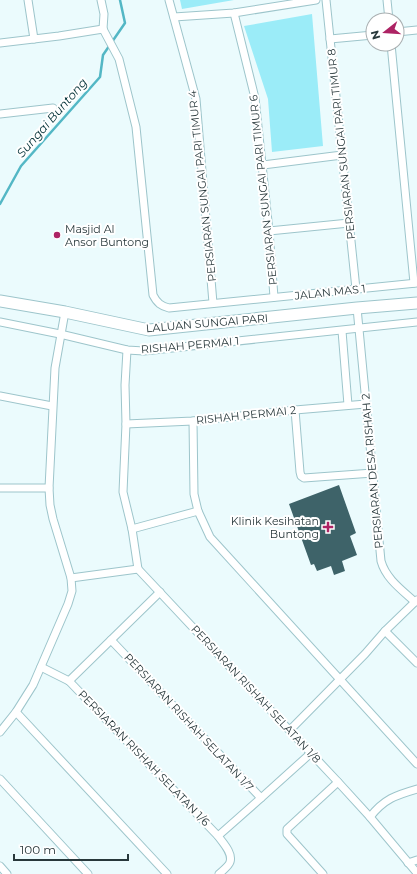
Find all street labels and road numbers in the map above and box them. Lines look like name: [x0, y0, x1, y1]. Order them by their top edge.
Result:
street label: PERSIARAN SUNGAI PARI TIMUR 8: [324, 48, 358, 240]
street label: PERSIARAN SUNGAI PARI TIMUR 4: [185, 89, 219, 282]
street label: PERSIARAN SUNGAI PARI TIMUR 6: [246, 94, 280, 286]
street label: JALAN MAS 1: [293, 281, 366, 303]
street label: LALUAN SUNGAI PARI: [145, 311, 269, 335]
street label: RISHAH PERMAI 1: [140, 334, 240, 356]
street label: PERSIARAN DESA RISHAH 2: [358, 393, 386, 549]
street label: RISHAH PERMAI 2: [195, 403, 297, 427]
street label: PERSIARAN RISHAH SELATAN 1/8: [188, 622, 324, 766]
street label: PERSIARAN RISHAH SELATAN 1/7: [121, 650, 257, 794]
street label: PERSIARAN RISHAH SELATAN 1/6: [75, 687, 213, 829]

